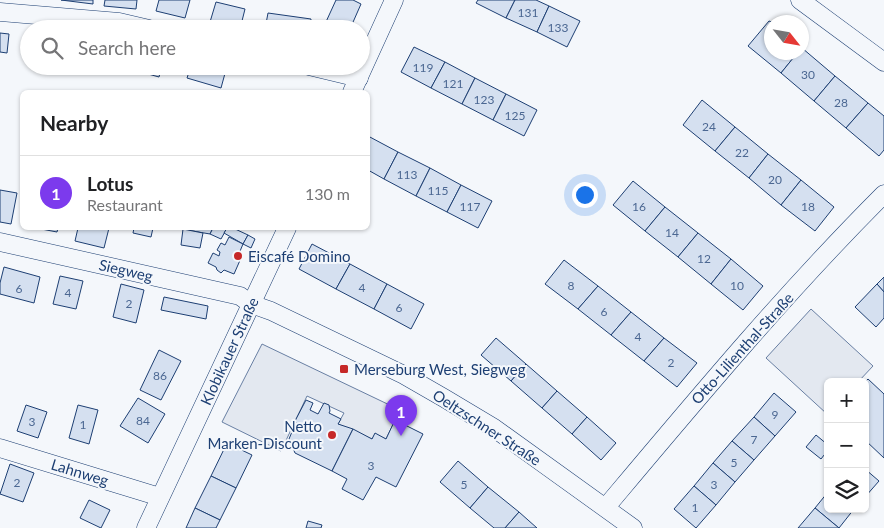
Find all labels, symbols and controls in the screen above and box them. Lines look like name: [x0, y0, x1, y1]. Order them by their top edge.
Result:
house number: 131: [518, 5, 538, 20]
north arrow: [764, 15, 809, 60]
search box: [20, 20, 370, 75]
house number: 133: [548, 20, 568, 35]
icon: search: [38, 34, 66, 62]
text: Search here: [78, 36, 176, 59]
house number: 119: [413, 60, 433, 75]
house number: 30: [801, 67, 815, 82]
house number: 121: [443, 76, 463, 91]
house number: 123: [474, 92, 494, 107]
house number: 28: [834, 95, 848, 110]
house number: 125: [505, 108, 525, 123]
text: Nearby: [40, 110, 108, 135]
house number: 24: [702, 119, 716, 134]
house number: 22: [735, 145, 749, 160]
house number: 113: [397, 167, 417, 182]
text: Lotus: [87, 172, 133, 195]
house number: 20: [768, 172, 782, 187]
your location: [572, 182, 598, 208]
house number: 115: [428, 183, 448, 198]
text: 1: [51, 184, 61, 203]
text: 130 m: [305, 184, 350, 203]
text: Restaurant: [87, 195, 163, 214]
house number: 117: [460, 199, 480, 214]
house number: 16: [632, 199, 646, 214]
house number: 18: [801, 199, 815, 214]
house number: 14: [665, 225, 679, 240]
place label: Eiscafé Domino: [248, 247, 351, 265]
marker: Eiscafé Domino: [232, 250, 244, 262]
house number: 12: [697, 251, 711, 266]
street label: Siegweg: [97, 255, 155, 285]
house number: 8: [568, 278, 575, 293]
house number: 10: [730, 278, 744, 293]
house number: 4: [359, 280, 366, 295]
house number: 6: [16, 281, 23, 296]
house number: 4: [65, 285, 72, 300]
street label: Otto-Lilienthal-Straße: [687, 288, 797, 407]
street label: Klobikauer Straße: [196, 294, 262, 408]
house number: 2: [126, 296, 133, 311]
house number: 6: [396, 300, 403, 315]
house number: 6: [601, 304, 608, 319]
house number: 4: [635, 329, 642, 344]
house number: 2: [668, 355, 675, 370]
place label: Merseburg West, Siegweg: [354, 360, 526, 378]
marker: Merseburg West, Siegweg: [338, 363, 350, 375]
house number: 86: [153, 368, 167, 383]
map controls: [824, 378, 869, 513]
button: +: [824, 378, 869, 423]
street label: Oeltzschner Straße: [430, 385, 545, 469]
pin: 1: [385, 395, 417, 436]
house number: 9: [772, 407, 779, 422]
house number: 84: [136, 413, 150, 428]
house number: 3: [29, 414, 36, 429]
house number: 1: [80, 417, 87, 432]
place label: Netto Marken-Discount: [207, 417, 323, 452]
button: −: [824, 423, 869, 468]
marker: Netto Marken-Discount: [326, 429, 338, 441]
house number: 7: [751, 432, 758, 447]
street label: Lahnweg: [49, 455, 111, 489]
house number: 5: [731, 455, 738, 470]
house number: 3: [368, 458, 375, 473]
button: layers: [824, 468, 869, 513]
house number: 2: [14, 475, 21, 490]
house number: 5: [461, 477, 468, 492]
house number: 3: [711, 477, 718, 492]
house number: 1: [692, 500, 699, 515]

